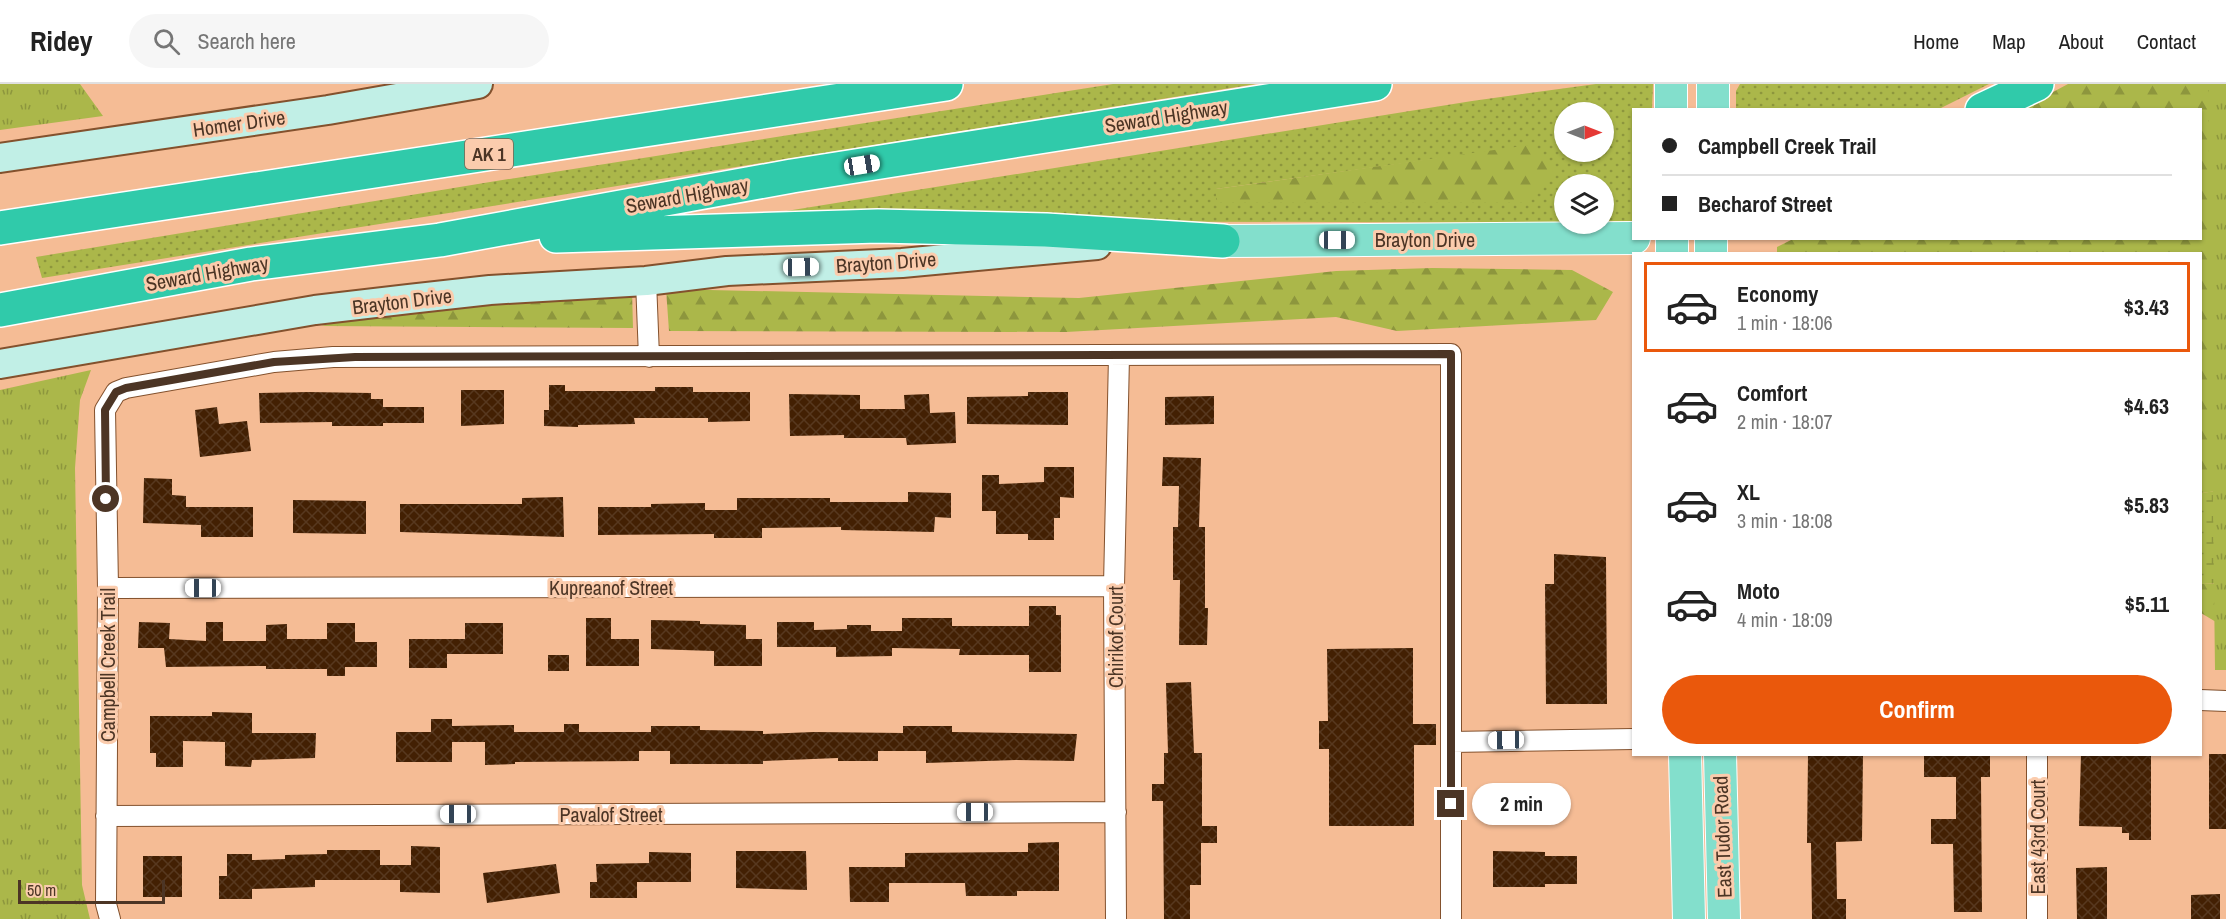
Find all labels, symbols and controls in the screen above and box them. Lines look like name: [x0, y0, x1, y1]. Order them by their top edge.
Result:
search box: [129, 14, 549, 68]
text: Ridey: [30, 22, 93, 60]
icon: search: [150, 25, 183, 58]
text: Search here: [198, 26, 296, 56]
text: Home: [1913, 27, 1959, 56]
text: Map: [1992, 27, 2026, 56]
text: About: [2059, 27, 2104, 56]
text: Contact: [2137, 27, 2196, 56]
street label: Seward Highway: [1103, 93, 1230, 139]
north arrow: [1554, 102, 1614, 162]
map controls: [1554, 102, 1614, 234]
street label: Homer Drive: [191, 103, 287, 143]
text: Campbell Creek Trail: [1698, 131, 1877, 161]
road number: AK 1: [465, 139, 513, 169]
car: [843, 153, 881, 177]
street label: Seward Highway: [624, 171, 751, 219]
button: layers: [1554, 174, 1614, 234]
text: Becharof Street: [1698, 189, 1832, 219]
street label: Brayton Drive: [1375, 226, 1475, 253]
car: [1319, 231, 1355, 249]
street label: Brayton Drive: [835, 245, 937, 279]
street label: Seward Highway: [144, 249, 271, 297]
car: [783, 258, 819, 276]
text: Economy: [1737, 279, 1818, 309]
icon: car: [1665, 280, 1719, 334]
street label: Brayton Drive: [351, 281, 453, 321]
text: $3.43: [2124, 292, 2169, 322]
text: 1 min · 18:06: [1737, 309, 1833, 336]
text: Comfort: [1737, 378, 1807, 408]
icon: car: [1665, 379, 1719, 433]
text: $4.63: [2124, 391, 2169, 421]
text: 2 min · 18:07: [1737, 408, 1833, 435]
text: XL: [1737, 477, 1760, 507]
icon: car: [1665, 478, 1719, 532]
route start: [92, 485, 119, 512]
text: $5.83: [2124, 490, 2169, 520]
text: 3 min · 18:08: [1737, 507, 1833, 534]
street label: Kupreanof Street: [549, 574, 673, 601]
text: Moto: [1737, 576, 1780, 606]
icon: car: [1665, 577, 1719, 631]
car: [185, 579, 221, 597]
street label: Chirikof Court: [1102, 586, 1129, 688]
street label: Campbell Creek Trail: [94, 588, 121, 742]
text: $5.11: [2125, 589, 2169, 619]
text: 4 min · 18:09: [1737, 606, 1833, 633]
button: Confirm: [1662, 675, 2172, 744]
car: [1488, 731, 1524, 749]
street label: East Tudor Road: [1706, 775, 1738, 899]
street label: East 43rd Court: [2024, 779, 2051, 894]
callout: 2 min: [1472, 783, 1571, 825]
route end: [1437, 790, 1464, 817]
text: 2 min: [1500, 790, 1543, 817]
street label: Pavalof Street: [559, 801, 663, 828]
car: [957, 803, 993, 821]
car: [440, 805, 476, 823]
scale bar: [18, 877, 165, 904]
text: 50 m: [27, 879, 56, 901]

